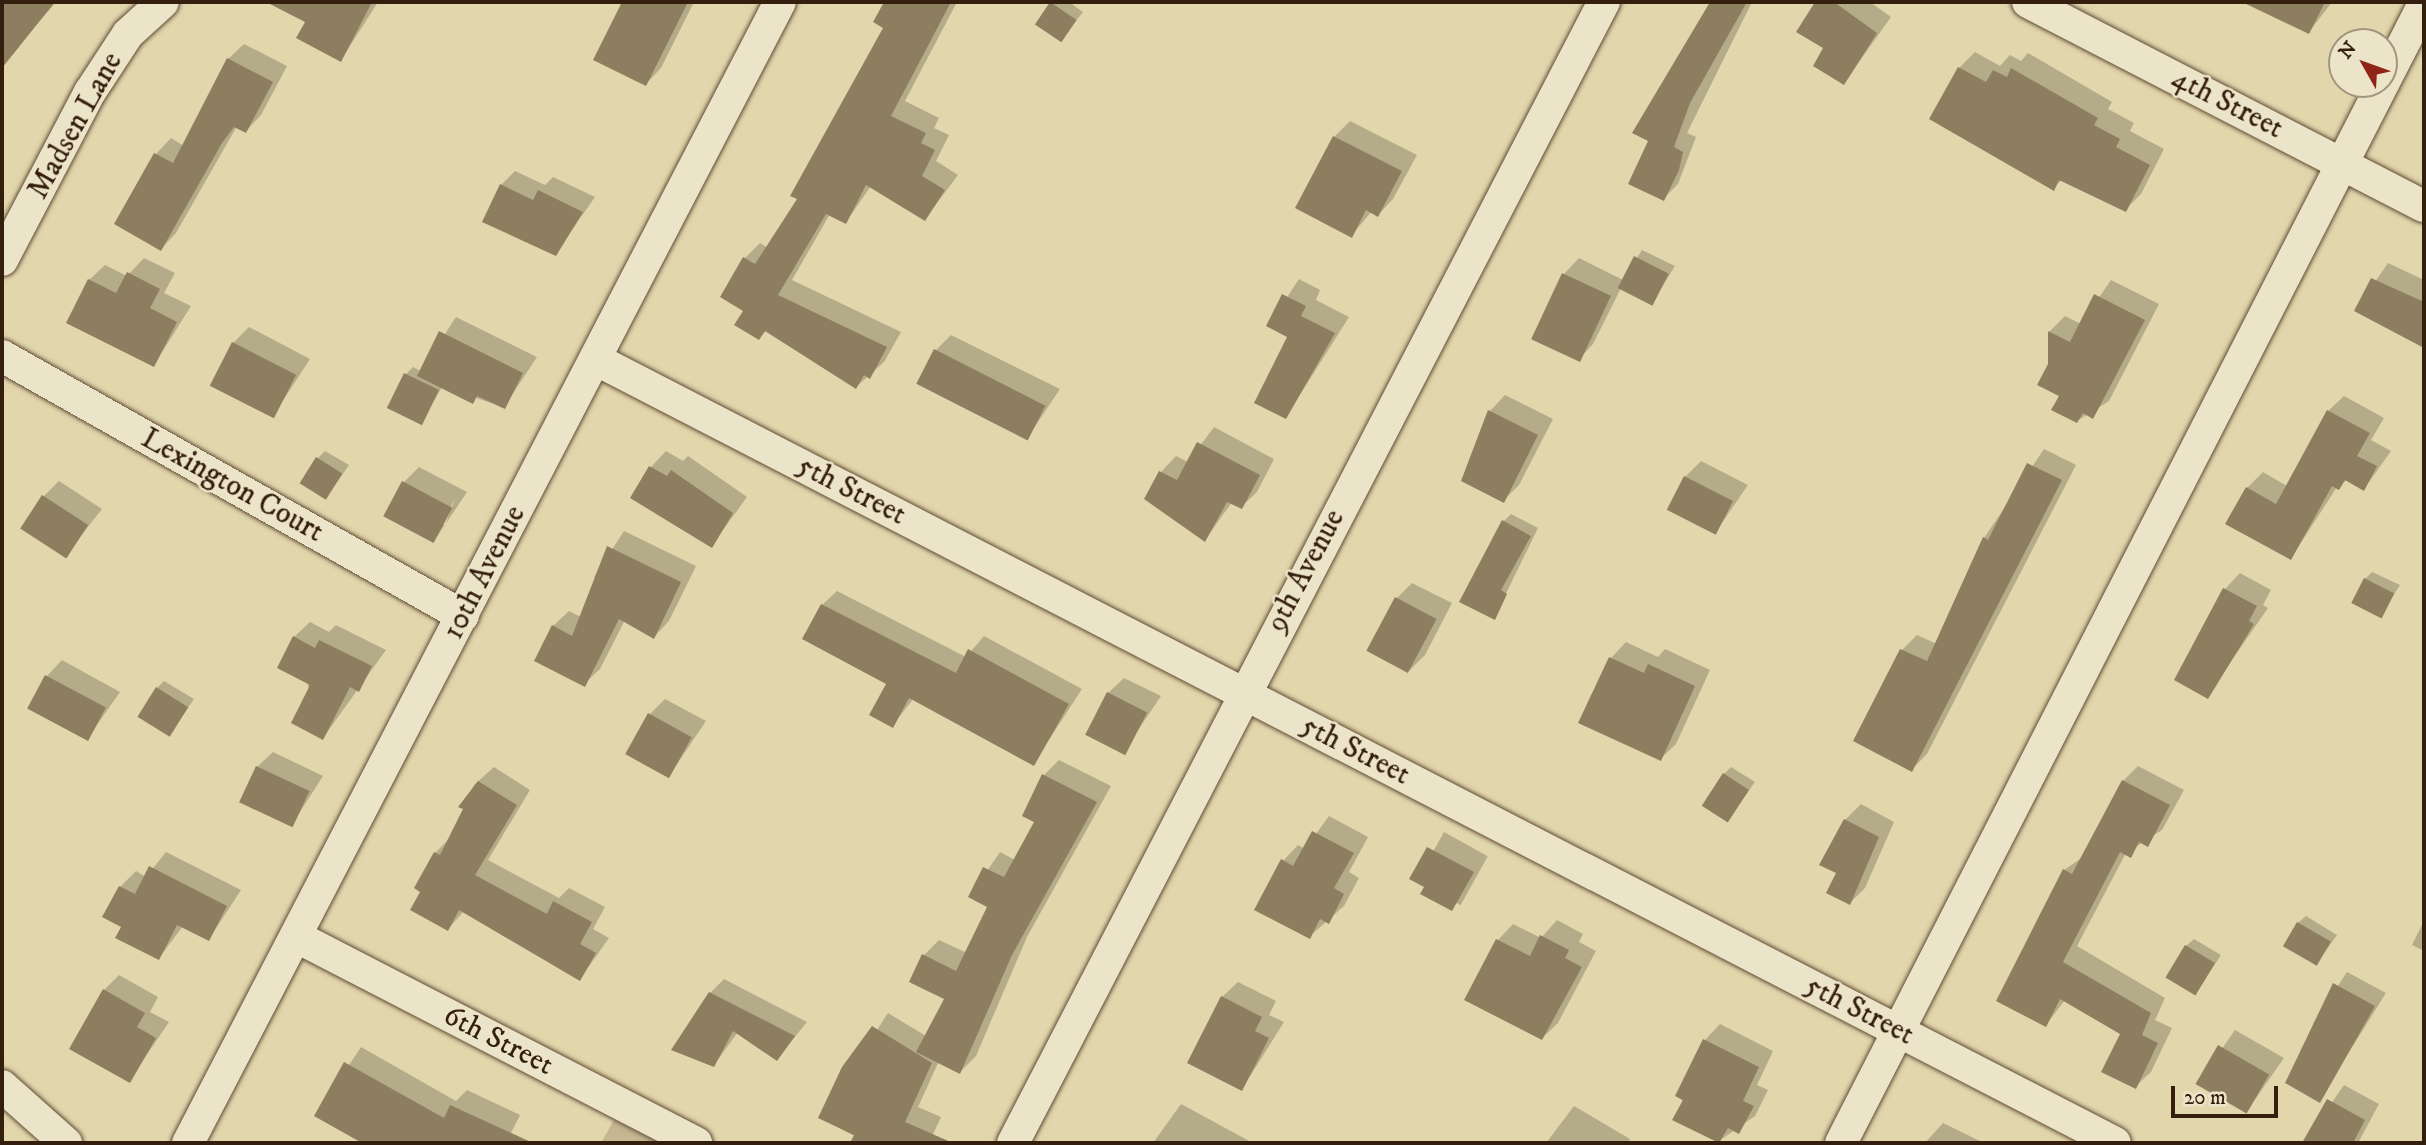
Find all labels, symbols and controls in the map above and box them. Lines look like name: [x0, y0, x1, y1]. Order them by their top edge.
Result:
north arrow: [2328, 28, 2398, 98]
text: N: [2334, 37, 2362, 64]
street label: Madsen Lane: [21, 46, 131, 206]
street label: 4th Street: [2165, 61, 2289, 147]
street label: Lexington Court: [135, 421, 329, 551]
street label: 5th Street: [790, 448, 912, 534]
street label: 10th Avenue: [436, 500, 534, 646]
street label: 9th Avenue: [1259, 504, 1353, 638]
street label: 5th Street: [1294, 708, 1416, 794]
street label: 5th Street: [1798, 968, 1920, 1054]
street label: 6th Street: [437, 998, 559, 1084]
scale bar: [2174, 1072, 2281, 1116]
text: 20 m: [2184, 1085, 2226, 1111]

